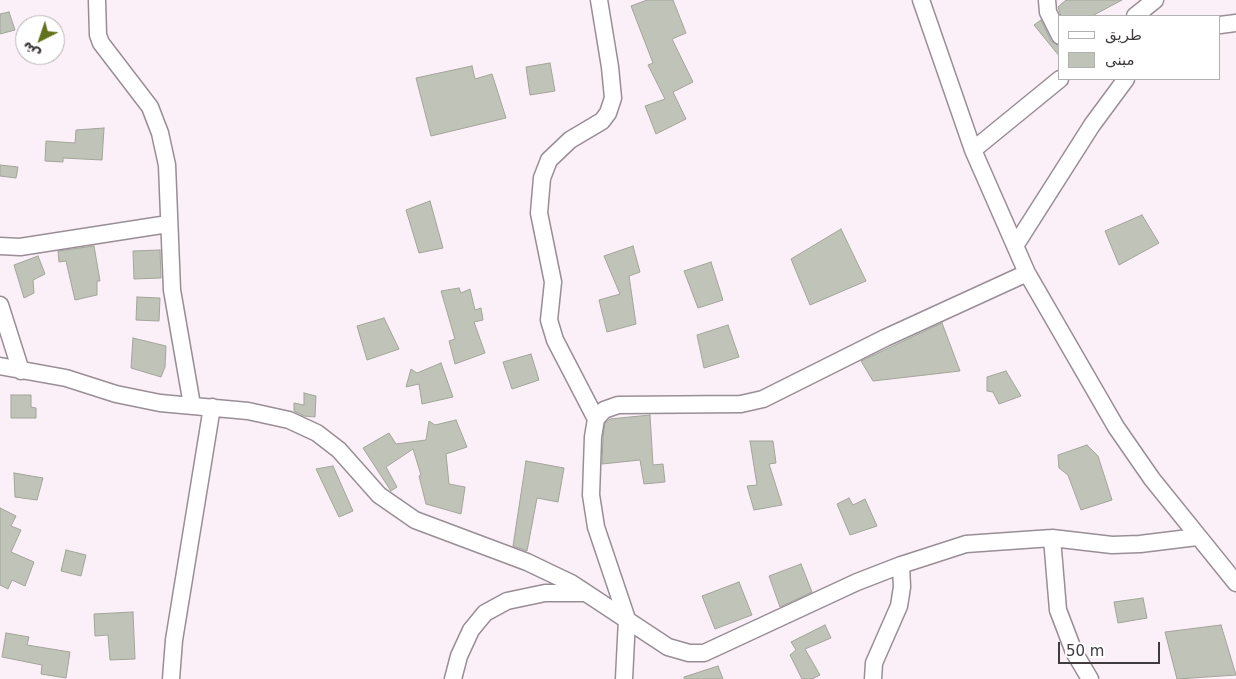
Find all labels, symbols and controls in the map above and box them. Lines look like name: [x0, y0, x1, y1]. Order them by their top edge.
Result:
north arrow: [15, 15, 65, 65]
legend: [1058, 15, 1221, 80]
text: طريق: [1105, 26, 1142, 44]
text: ش: [18, 38, 43, 63]
text: مبنى: [1105, 51, 1135, 69]
scale bar: [1061, 632, 1164, 664]
text: 50 m: [1066, 642, 1104, 660]

